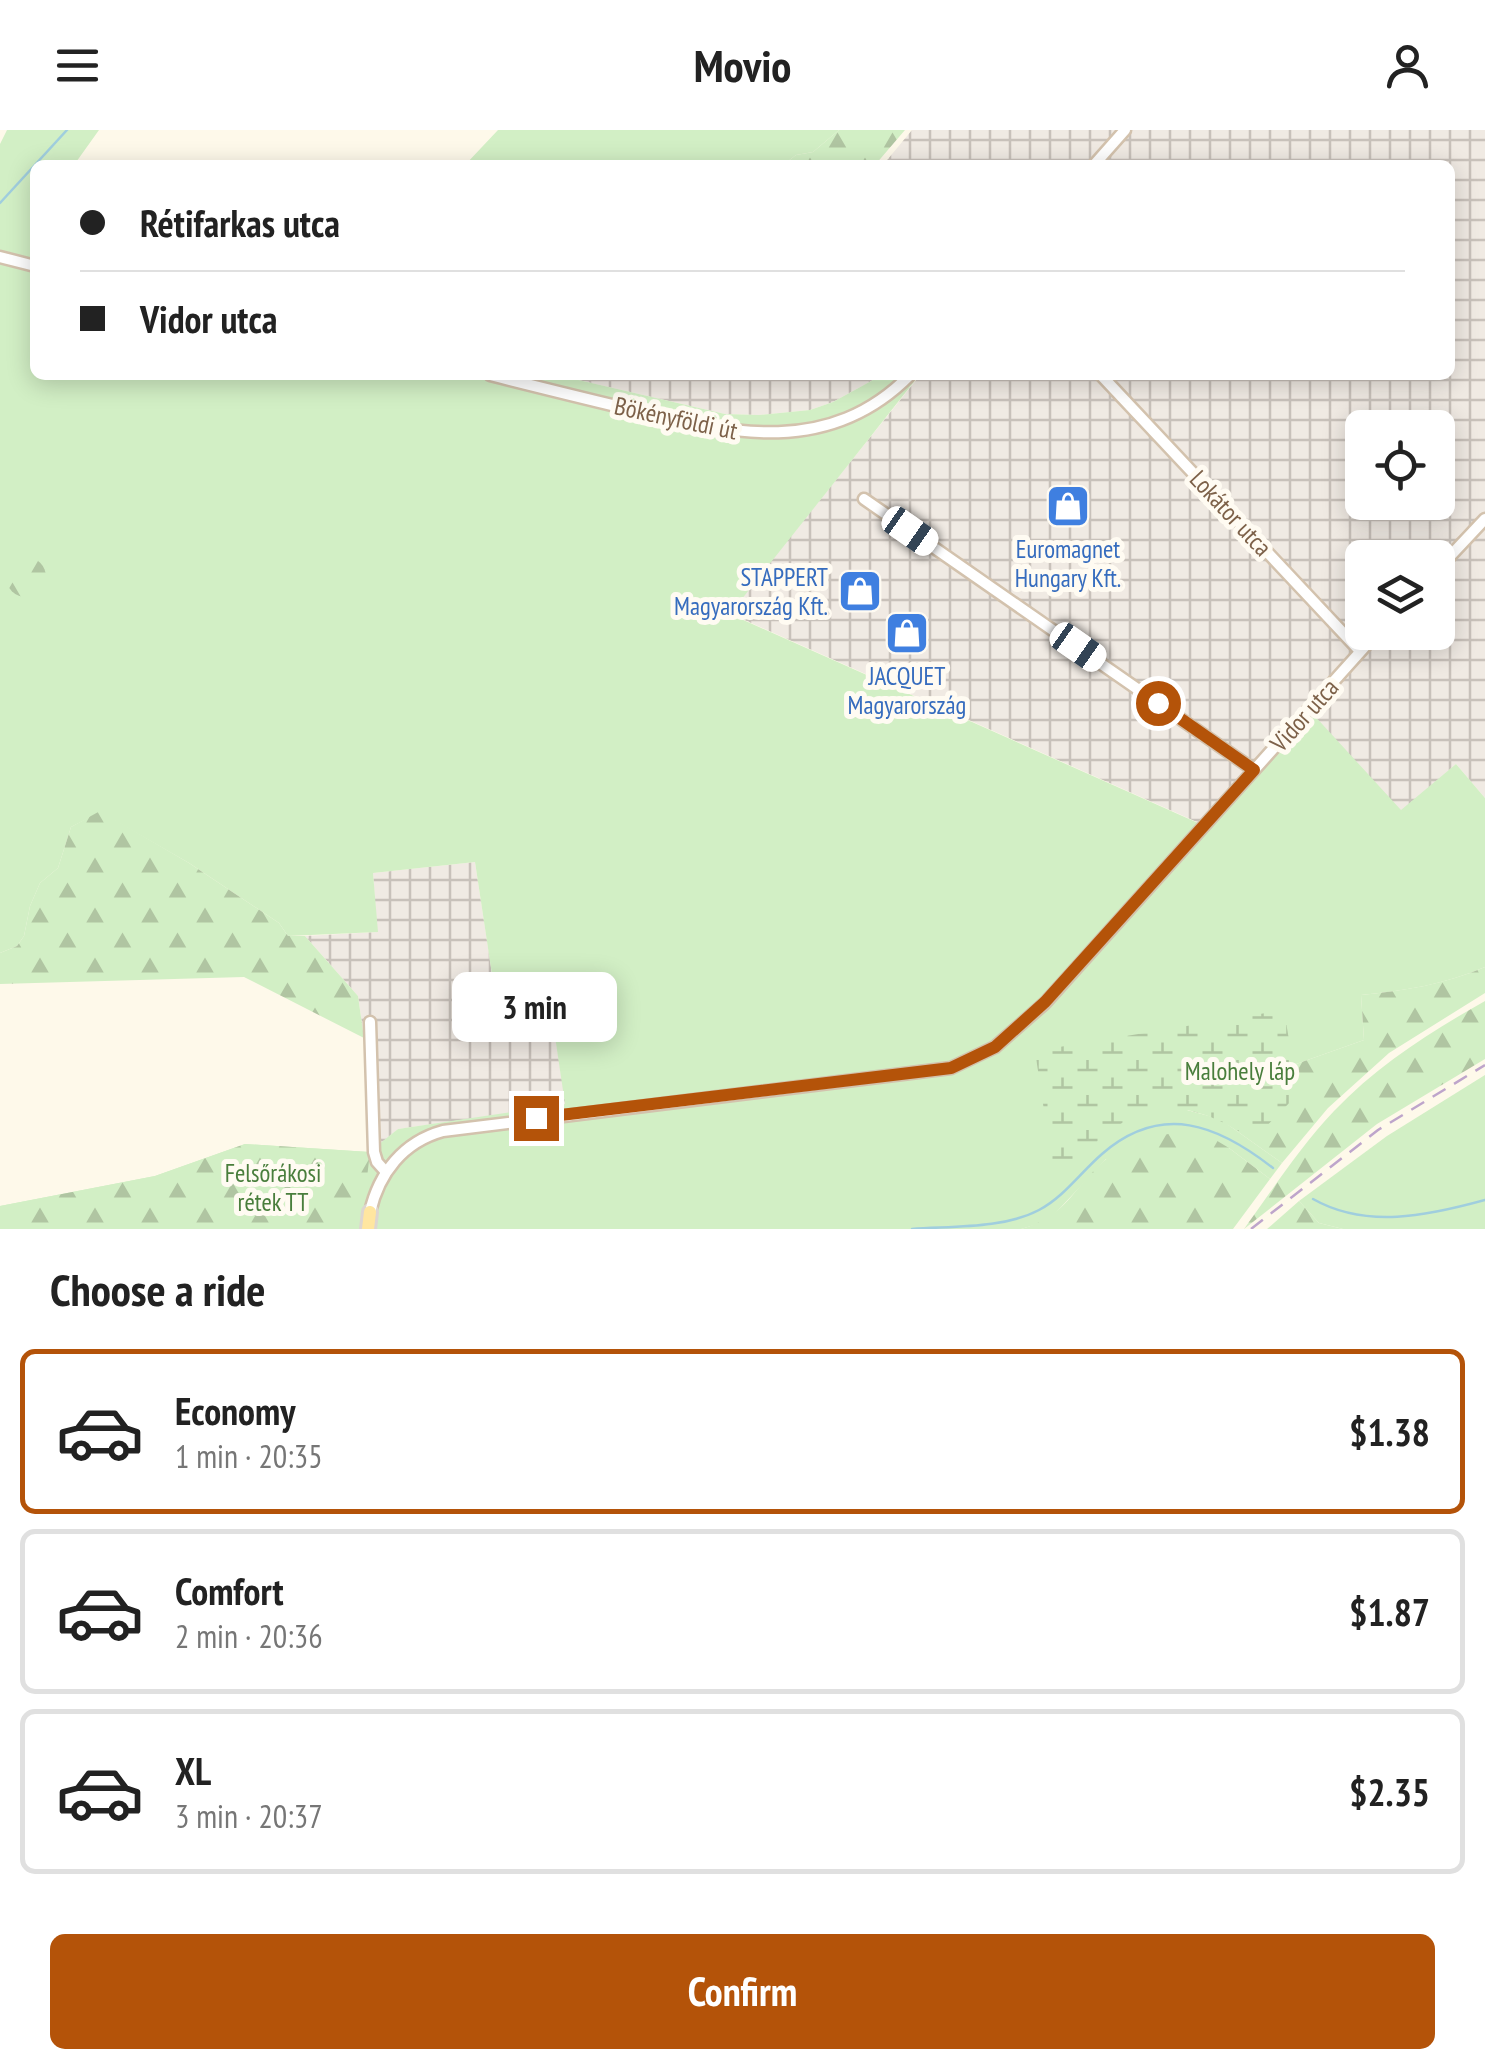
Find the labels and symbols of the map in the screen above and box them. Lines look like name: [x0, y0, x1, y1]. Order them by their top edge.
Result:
street label: Bökényföldi út: [612, 389, 741, 447]
street label: Lokátor utca: [1183, 463, 1279, 563]
shop icon: Euromagnet Hungary Kft.: [1045, 483, 1091, 529]
car: [877, 502, 943, 560]
place label: Euromagnet Hungary Kft.: [1015, 533, 1121, 594]
place label: STAPPERT Magyarország Kft.: [674, 561, 828, 622]
shop icon: STAPPERT Magyarország Kft.: [837, 568, 883, 614]
shop icon: JACQUET Magyarország: [884, 610, 930, 656]
car: [1045, 618, 1111, 676]
place label: JACQUET Magyarország: [848, 660, 966, 721]
street label: Vidor utca: [1262, 672, 1345, 759]
route start: [1136, 681, 1181, 726]
callout: 3 min: [454, 973, 618, 1043]
park label: Malohely láp: [1185, 1055, 1295, 1087]
route end: [514, 1096, 559, 1141]
park label: Felsőrákosi rétek TT: [225, 1157, 321, 1218]

